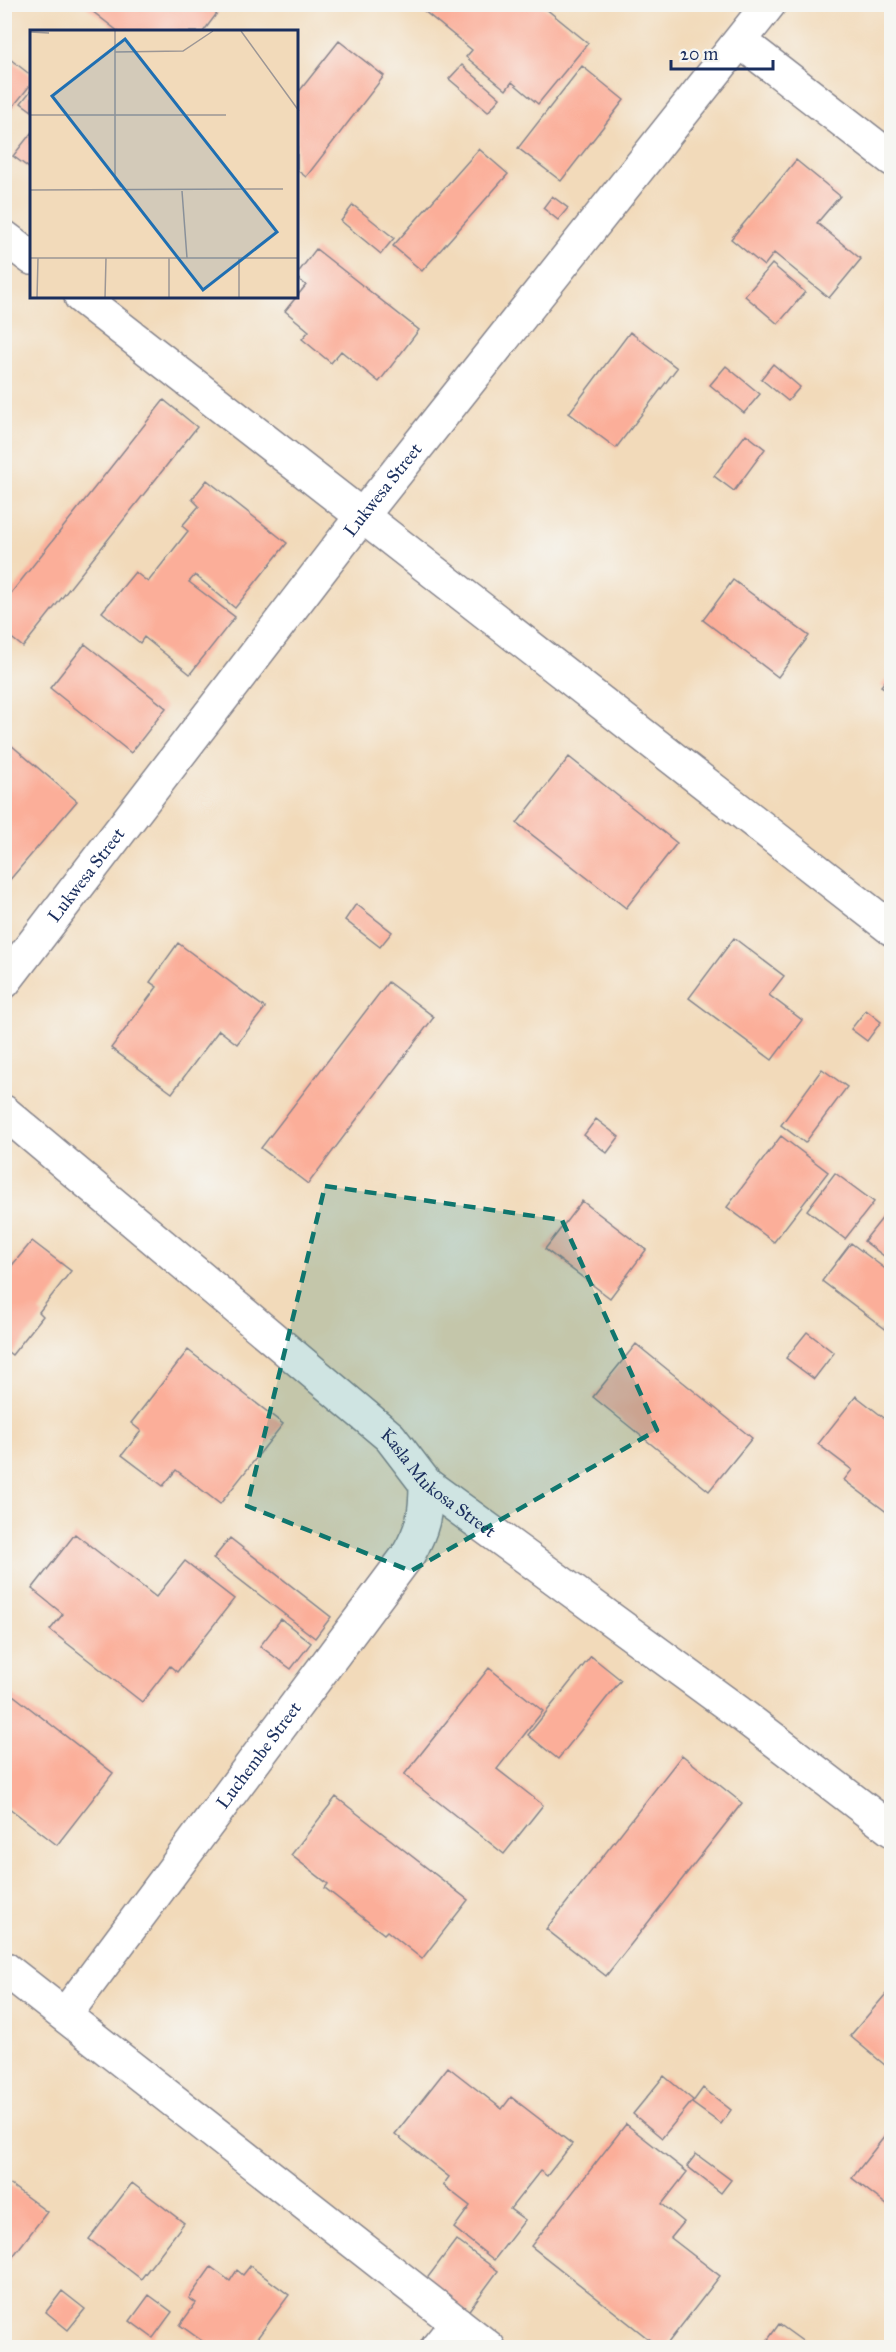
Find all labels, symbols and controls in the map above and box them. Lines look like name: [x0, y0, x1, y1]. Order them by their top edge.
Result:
inset map: [30, 30, 298, 298]
scale bar: [671, 33, 773, 71]
text: 20 m: [680, 43, 718, 65]
street label: Lukwesa Street: [339, 438, 427, 541]
street label: Lukwesa Street: [43, 823, 130, 927]
street label: Kasla Mukosa Street: [377, 1423, 501, 1543]
street label: Luchembe Street: [212, 1697, 306, 1813]

